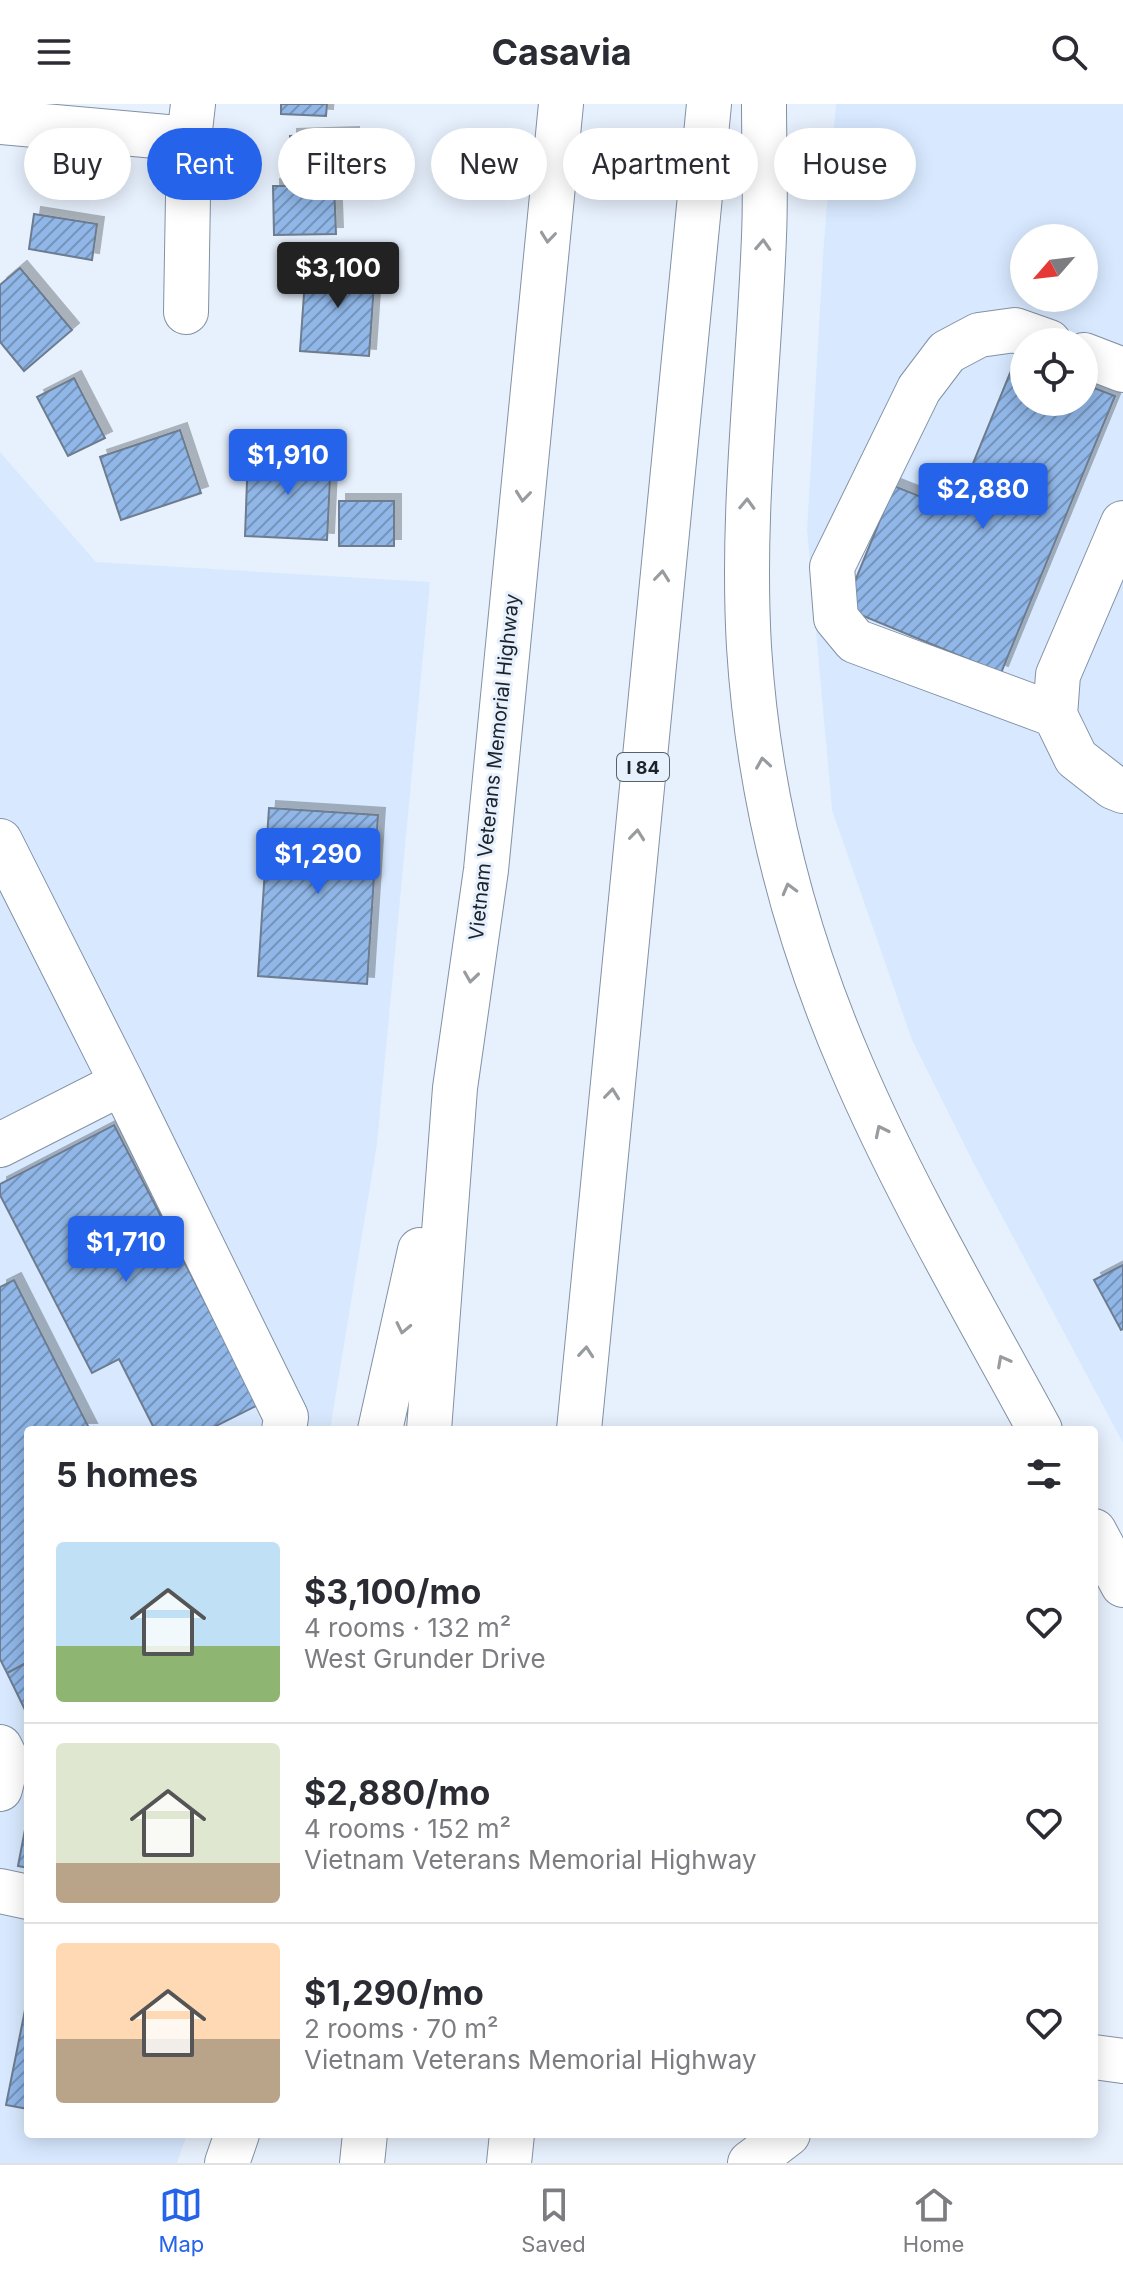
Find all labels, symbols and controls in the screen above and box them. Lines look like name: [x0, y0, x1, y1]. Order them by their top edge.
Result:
icon: menu: [32, 30, 76, 74]
text: Casavia: [491, 30, 632, 74]
icon: search: [1047, 30, 1091, 74]
chip: Buy: [24, 128, 131, 200]
chip: Rent: [147, 128, 262, 200]
chip: Filters: [278, 128, 415, 200]
chip: New: [431, 128, 547, 200]
chip: Apartment: [563, 128, 758, 200]
chip: House: [774, 128, 916, 200]
north arrow: [1010, 224, 1098, 312]
map controls: [1010, 224, 1098, 416]
one-way arrow: [540, 231, 557, 244]
one-way arrow: [754, 238, 771, 251]
pin: $3,100: [273, 242, 403, 310]
text: $3,100: [295, 252, 381, 283]
button: locate: [1010, 328, 1098, 416]
pin: $1,910: [223, 429, 353, 497]
text: $1,910: [247, 439, 329, 470]
pin: $2,880: [918, 463, 1048, 531]
text: $2,880: [937, 473, 1029, 504]
one-way arrow: [514, 490, 531, 503]
one-way arrow: [739, 497, 756, 510]
one-way arrow: [654, 569, 671, 582]
street label: Vietnam Veterans Memorial Highway: [464, 593, 524, 941]
road number: I 84: [617, 753, 669, 781]
one-way arrow: [755, 757, 772, 770]
pin: $1,290: [253, 828, 383, 896]
one-way arrow: [628, 828, 645, 841]
text: $1,290: [274, 838, 362, 869]
one-way arrow: [782, 882, 798, 896]
one-way arrow: [463, 970, 480, 984]
one-way arrow: [603, 1087, 620, 1100]
one-way arrow: [876, 1125, 891, 1140]
pin: $1,710: [61, 1216, 191, 1284]
text: $1,710: [86, 1226, 166, 1257]
one-way arrow: [395, 1321, 412, 1334]
one-way arrow: [578, 1345, 595, 1358]
one-way arrow: [997, 1356, 1013, 1370]
icon: filters: [1022, 1452, 1066, 1496]
text: 5 homes: [56, 1454, 198, 1495]
text: $3,100/mo: [304, 1571, 481, 1612]
icon: home: [120, 1574, 216, 1670]
icon: heart: [1022, 1600, 1066, 1644]
text: 4 rooms · 132 m²: [304, 1612, 511, 1643]
text: West Grunder Drive: [304, 1643, 546, 1674]
text: $2,880/mo: [304, 1772, 490, 1813]
icon: home: [120, 1775, 216, 1871]
icon: heart: [1022, 1801, 1066, 1845]
text: 4 rooms · 152 m²: [304, 1813, 511, 1844]
text: Vietnam Veterans Memorial Highway: [304, 1844, 757, 1875]
text: $1,290/mo: [304, 1972, 484, 2013]
icon: home: [120, 1975, 216, 2071]
icon: heart: [1022, 2001, 1066, 2045]
text: 2 rooms · 70 m²: [304, 2013, 499, 2044]
text: Vietnam Veterans Memorial Highway: [304, 2044, 757, 2075]
tab: Map: [159, 2183, 204, 2257]
tab: Saved: [521, 2183, 586, 2257]
tab: Home: [903, 2183, 964, 2257]

